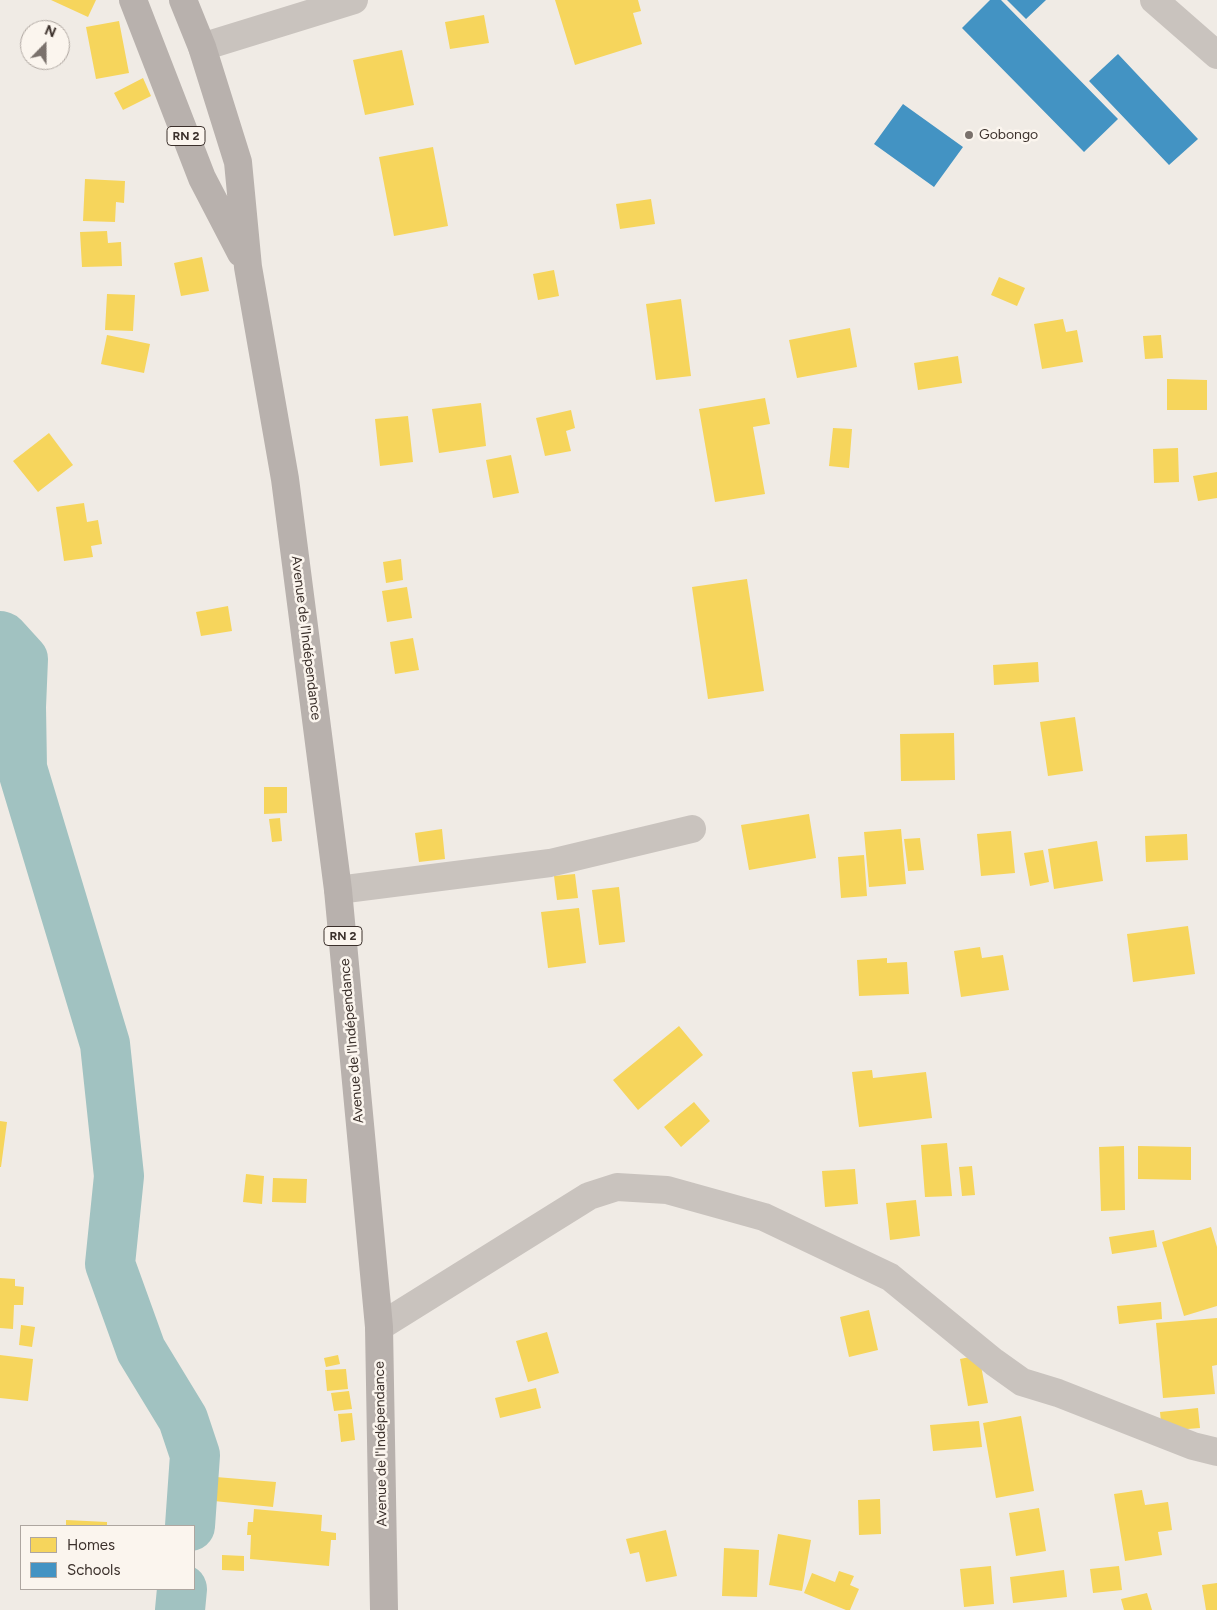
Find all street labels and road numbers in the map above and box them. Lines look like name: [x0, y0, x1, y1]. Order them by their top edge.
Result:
road number: RN 2: [167, 126, 205, 146]
street label: Avenue de l'Indépendance: [288, 555, 324, 721]
road number: RN 2: [324, 926, 362, 946]
street label: Avenue de l'Indépendance: [336, 958, 368, 1124]
street label: Avenue de l'Indépendance: [371, 1361, 391, 1527]

